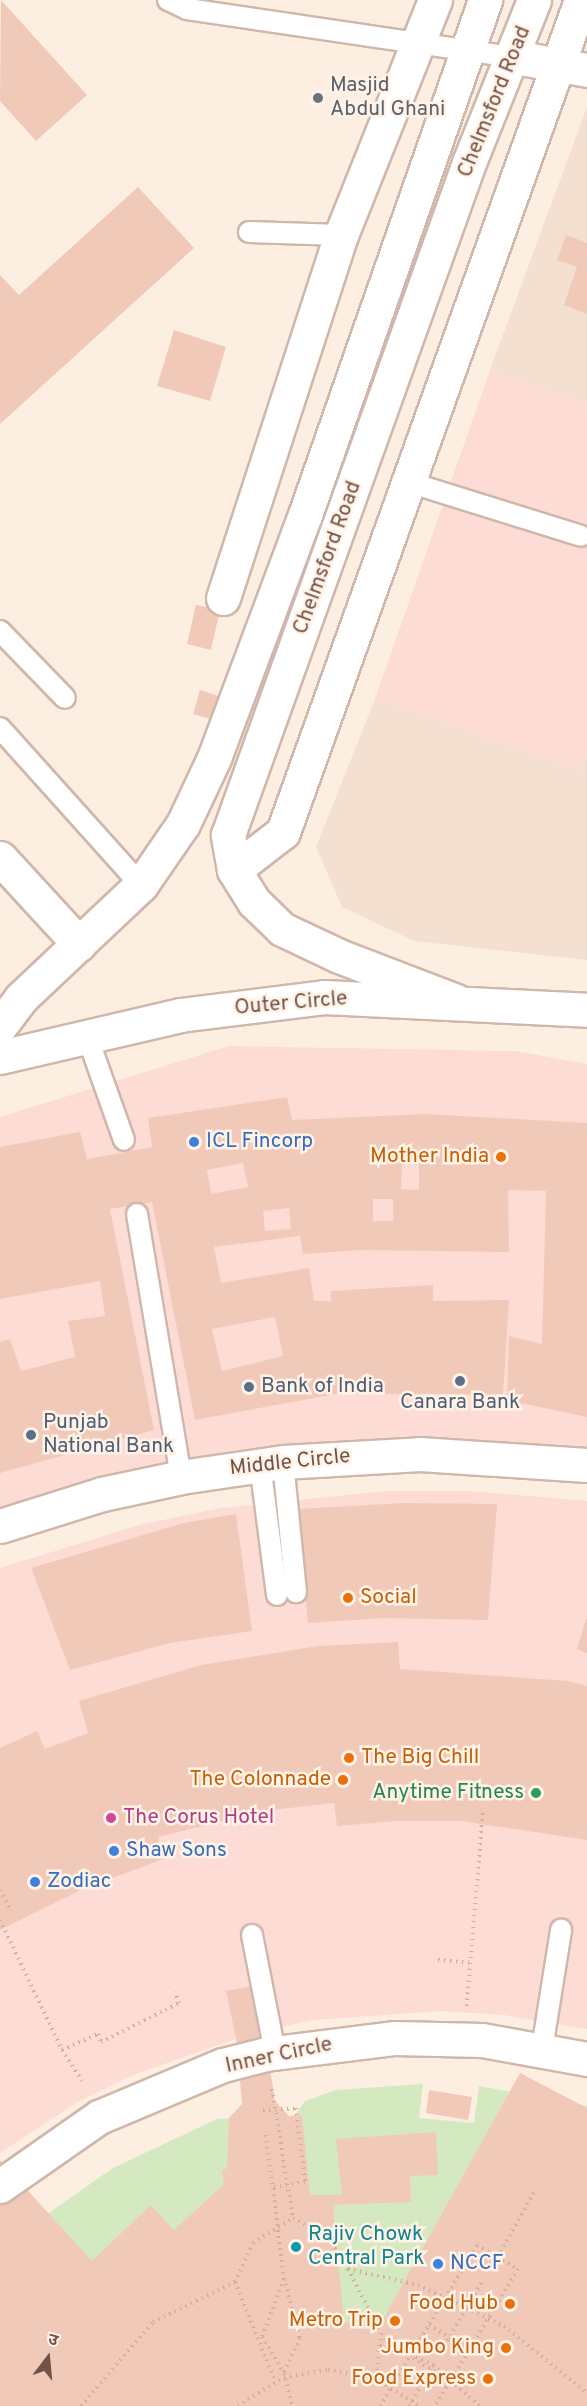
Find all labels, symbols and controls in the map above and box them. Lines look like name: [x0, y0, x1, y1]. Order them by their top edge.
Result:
street label: Chelmsford Road: [453, 23, 537, 181]
place label: Masjid Abdul Ghani: [330, 73, 445, 123]
marker: Masjid Abdul Ghani: [311, 91, 325, 105]
street label: Chelmsford Road: [289, 478, 367, 638]
street label: Outer Circle: [233, 987, 349, 1021]
place label: ICL Fincorp: [206, 1129, 313, 1155]
marker: ICL Fincorp: [187, 1135, 201, 1149]
place label: Mother India: [370, 1144, 489, 1170]
marker: Mother India: [494, 1150, 508, 1164]
place label: Bank of India: [261, 1374, 384, 1400]
marker: Canara Bank: [453, 1374, 467, 1388]
marker: Bank of India: [242, 1380, 256, 1394]
place label: Canara Bank: [400, 1390, 520, 1416]
place label: Punjab National Bank: [43, 1410, 174, 1460]
marker: Punjab National Bank: [24, 1428, 38, 1442]
street label: Middle Circle: [228, 1444, 352, 1482]
place label: Social: [360, 1585, 417, 1611]
marker: Social: [341, 1591, 355, 1605]
place label: The Big Chill: [361, 1745, 479, 1771]
marker: The Big Chill: [342, 1751, 356, 1765]
place label: The Colonnade: [189, 1767, 331, 1793]
marker: The Colonnade: [336, 1773, 350, 1787]
place label: Anytime Fitness: [372, 1780, 524, 1806]
marker: Anytime Fitness: [529, 1786, 543, 1800]
place label: The Corus Hotel: [123, 1805, 274, 1831]
marker: The Corus Hotel: [104, 1811, 118, 1825]
place label: Shaw Sons: [126, 1838, 227, 1864]
marker: Shaw Sons: [107, 1844, 121, 1858]
place label: Zodiac: [47, 1869, 111, 1895]
marker: Zodiac: [28, 1875, 42, 1889]
street label: Inner Circle: [223, 2032, 335, 2080]
place label: Rajiv Chowk Central Park: [308, 2222, 424, 2272]
marker: Rajiv Chowk Central Park: [289, 2240, 303, 2254]
place label: NCCF: [450, 2251, 503, 2277]
marker: NCCF: [431, 2257, 445, 2271]
place label: Food Hub: [409, 2291, 498, 2317]
marker: Food Hub: [503, 2297, 517, 2311]
place label: Metro Trip: [288, 2308, 383, 2334]
marker: Metro Trip: [388, 2314, 402, 2328]
north arrow: [18, 2328, 78, 2388]
text: उ: [46, 2330, 60, 2352]
place label: Jumbo King: [381, 2335, 494, 2361]
marker: Jumbo King: [499, 2341, 513, 2355]
place label: Food Express: [351, 2366, 476, 2392]
marker: Food Express: [481, 2372, 495, 2386]

